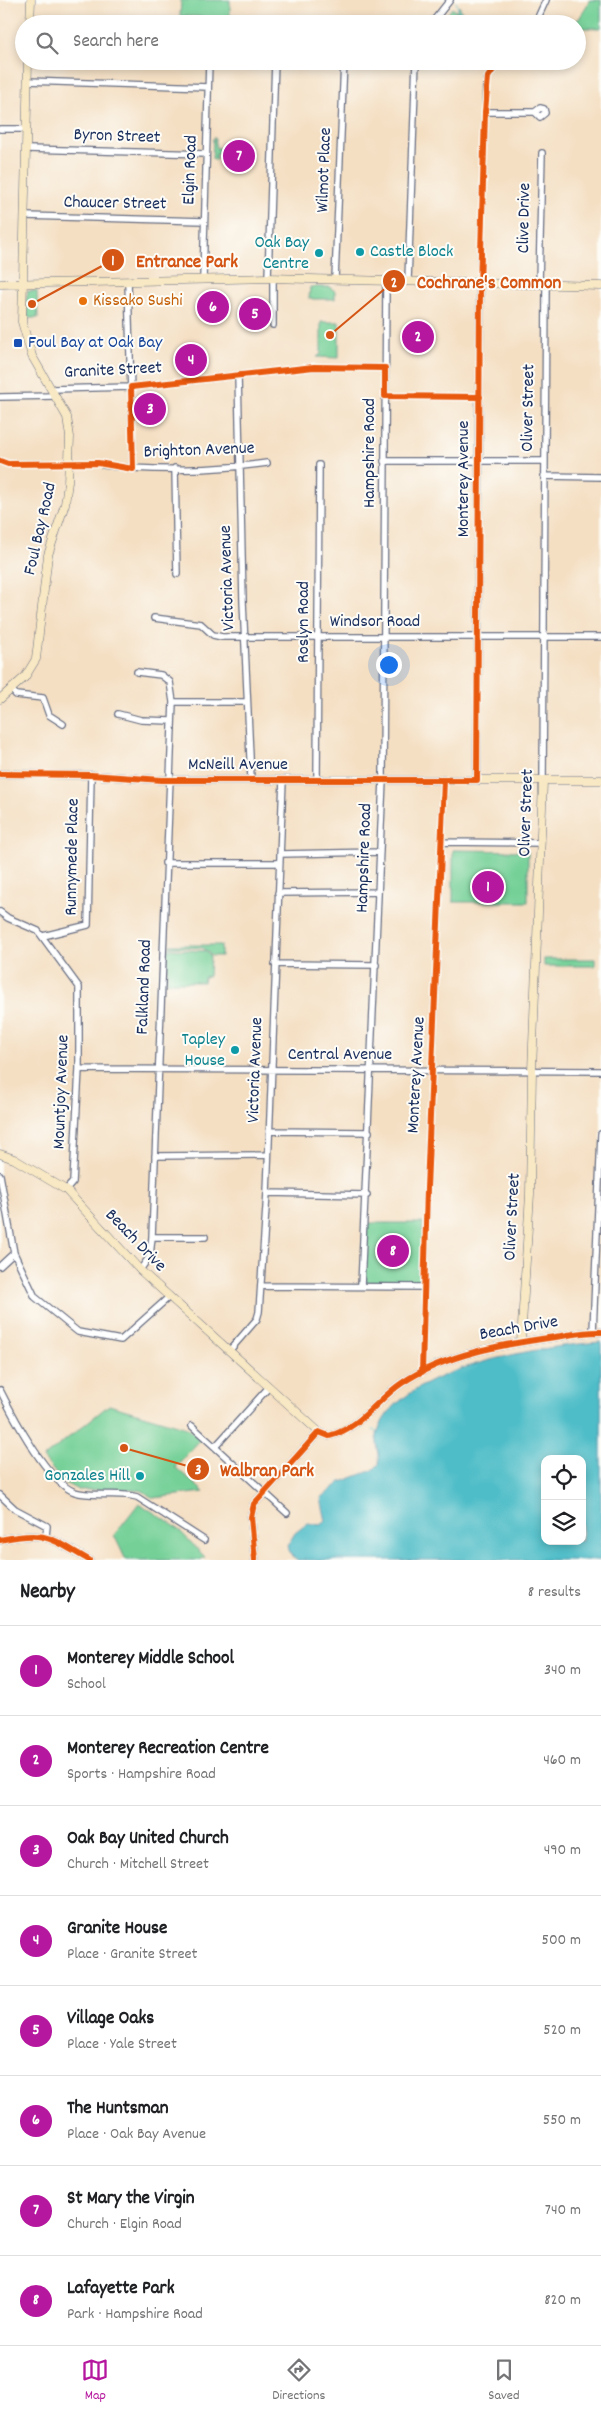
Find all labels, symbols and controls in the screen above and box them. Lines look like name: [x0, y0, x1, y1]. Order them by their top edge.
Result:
search box: [15, 15, 586, 70]
icon: search: [33, 29, 61, 57]
text: Search here: [73, 29, 159, 56]
street label: Byron Street: [73, 123, 161, 151]
street label: Wilmot Place: [311, 127, 339, 213]
street label: Elgin Road: [177, 135, 205, 205]
pin: 7: [223, 137, 255, 175]
street label: Clive Drive: [512, 182, 538, 254]
street label: Chaucer Street: [63, 191, 167, 217]
place label: Oak Bay Centre: [254, 231, 310, 277]
place label: Castle Block: [370, 240, 453, 265]
callout: Entrance Park: [101, 243, 248, 277]
marker: Castle Block: [354, 246, 366, 258]
marker: Oak Bay Centre: [313, 247, 325, 259]
text: Entrance Park: [136, 250, 238, 277]
text: 1: [111, 251, 115, 273]
callout: Cochrane's Common: [382, 264, 571, 298]
text: Cochrane's Common: [417, 271, 561, 298]
text: 2: [391, 273, 397, 295]
pin: 6: [197, 288, 229, 326]
place label: Kissako Sushi: [93, 289, 183, 314]
marker: Kissako Sushi: [77, 295, 89, 307]
pin: 5: [239, 295, 271, 333]
pin: 2: [402, 318, 434, 356]
place label: Foul Bay at Oak Bay: [28, 331, 163, 356]
marker: Foul Bay at Oak Bay: [12, 337, 24, 349]
pin: 4: [175, 341, 207, 379]
street label: Granite Street: [63, 356, 163, 386]
street label: Oliver Street: [516, 364, 542, 452]
pin: 3: [134, 390, 166, 428]
street label: Hampshire Road: [358, 398, 383, 508]
street label: Monterey Avenue: [452, 421, 477, 537]
street label: Brighton Avenue: [143, 437, 255, 465]
street label: Foul Bay Road: [18, 480, 64, 578]
street label: Victoria Avenue: [214, 525, 242, 631]
street label: Roslyn Road: [292, 581, 317, 663]
street label: Windsor Road: [330, 610, 420, 635]
your location: [376, 652, 402, 678]
street label: McNeill Avenue: [188, 753, 288, 778]
street label: Oliver Street: [513, 768, 541, 857]
street label: Runnymede Place: [59, 798, 87, 916]
street label: Hampshire Road: [351, 803, 379, 913]
pin: 1: [472, 868, 504, 906]
street label: Falkland Road: [131, 939, 159, 1035]
street label: Monterey Avenue: [401, 1016, 433, 1134]
street label: Victoria Avenue: [242, 1017, 270, 1123]
place label: Tapley House: [182, 1028, 226, 1074]
street label: Mountjoy Avenue: [48, 1034, 76, 1150]
street label: Central Avenue: [288, 1043, 392, 1068]
marker: Tapley House: [229, 1044, 241, 1056]
street label: Oliver Street: [498, 1172, 528, 1262]
street label: Beach Drive: [99, 1204, 172, 1278]
pin: 8: [377, 1232, 409, 1270]
street label: Beach Drive: [478, 1310, 560, 1348]
callout: Walbran Park: [185, 1452, 324, 1486]
map controls: [541, 1455, 586, 1545]
button: locate: [541, 1455, 586, 1500]
text: Walbran Park: [220, 1459, 314, 1486]
text: 3: [195, 1460, 202, 1482]
place label: Gonzales Hill: [44, 1464, 131, 1489]
marker: Gonzales Hill: [134, 1470, 146, 1482]
button: layers: [541, 1500, 586, 1545]
text: Nearby: [20, 1578, 75, 1608]
text: 8 results: [528, 1581, 581, 1604]
text: Monterey Middle School: [67, 1646, 234, 1673]
text: 1: [34, 1659, 38, 1682]
text: 340 m: [544, 1659, 581, 1682]
text: School: [67, 1673, 106, 1696]
text: Monterey Recreation Centre: [67, 1736, 269, 1763]
text: 2: [33, 1749, 40, 1772]
text: 460 m: [543, 1749, 581, 1772]
text: Sports · Hampshire Road: [67, 1763, 216, 1786]
text: Oak Bay United Church: [67, 1826, 229, 1853]
text: 3: [32, 1839, 40, 1862]
text: 490 m: [544, 1839, 581, 1862]
text: Church · Mitchell Street: [67, 1853, 209, 1876]
text: Granite House: [67, 1916, 167, 1943]
text: 4: [33, 1929, 39, 1952]
text: 500 m: [541, 1929, 581, 1952]
text: Place · Granite Street: [67, 1943, 197, 1966]
text: Village Oaks: [67, 2006, 154, 2033]
text: 5: [32, 2019, 40, 2042]
text: 520 m: [543, 2019, 581, 2042]
text: Place · Yale Street: [67, 2033, 177, 2056]
text: The Huntsman: [67, 2096, 168, 2123]
text: 6: [32, 2109, 40, 2132]
text: 550 m: [543, 2109, 581, 2132]
text: Place · Oak Bay Avenue: [67, 2123, 206, 2146]
text: St Mary the Virgin: [67, 2186, 195, 2213]
text: 7: [33, 2199, 39, 2222]
text: 740 m: [545, 2199, 581, 2222]
text: Church · Elgin Road: [67, 2213, 182, 2236]
text: Lafayette Park: [67, 2276, 174, 2303]
text: 8: [33, 2289, 39, 2312]
text: 820 m: [544, 2289, 581, 2312]
text: Park · Hampshire Road: [67, 2303, 203, 2326]
tab: Map: [81, 2356, 109, 2406]
tab: Directions: [272, 2356, 325, 2406]
tab: Saved: [488, 2356, 520, 2406]

